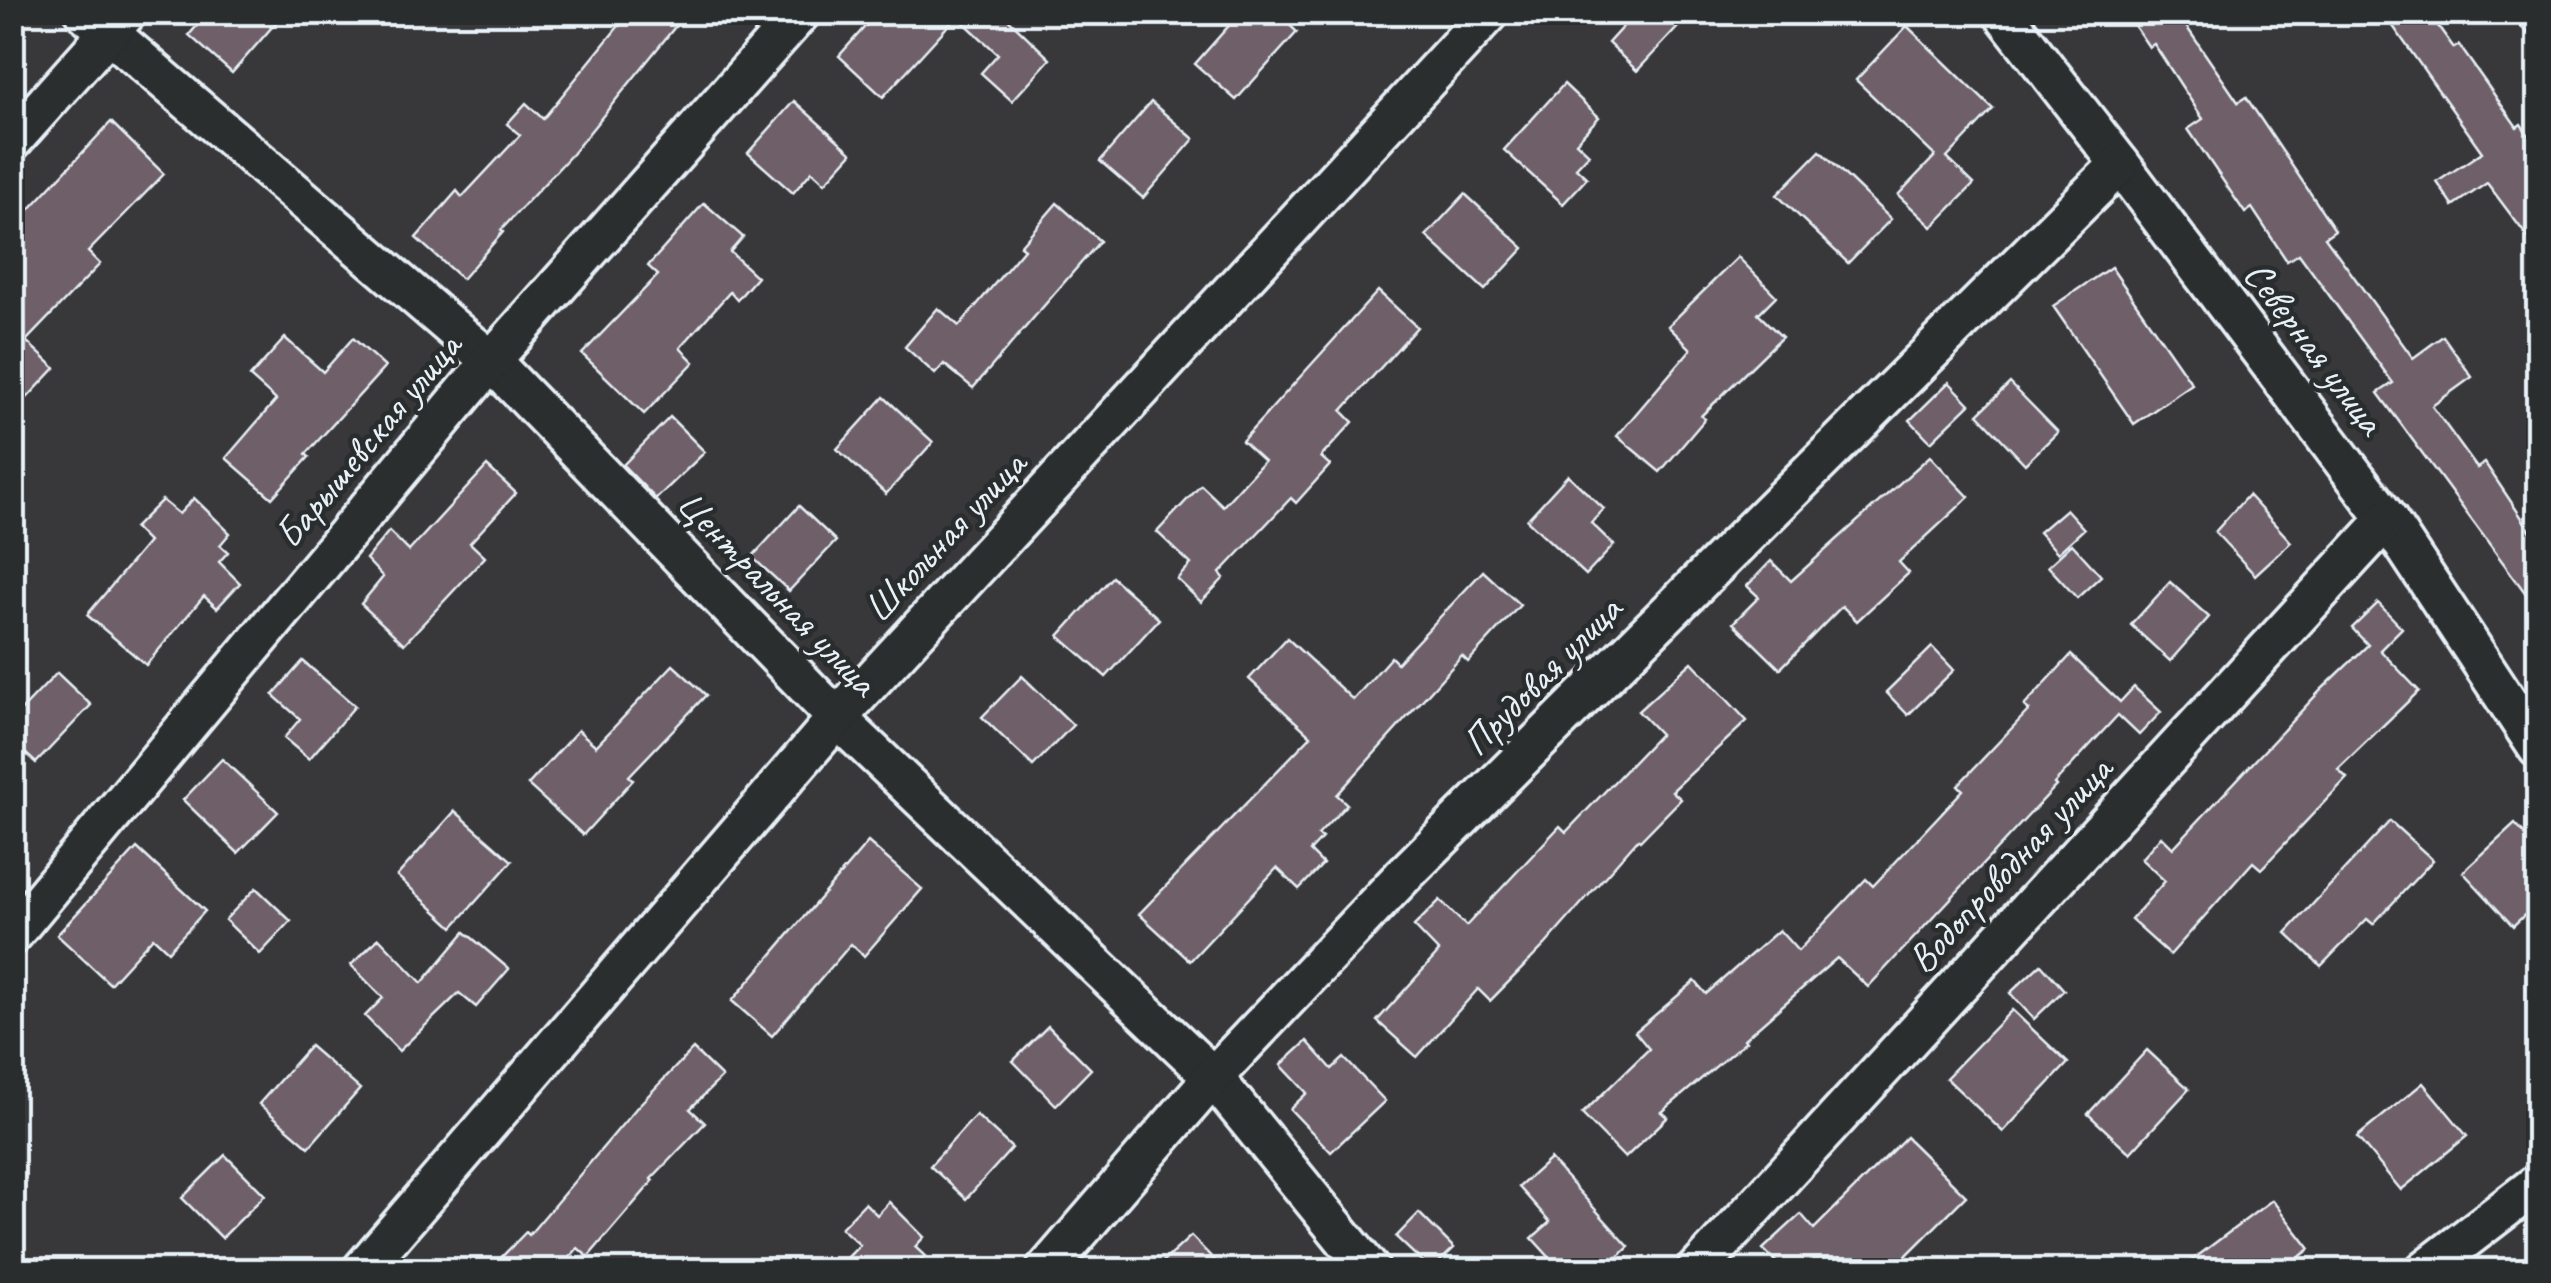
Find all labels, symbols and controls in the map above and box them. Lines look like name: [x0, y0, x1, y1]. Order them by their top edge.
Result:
street label: Северная улица: [2233, 251, 2397, 446]
street label: Барышевская улица: [263, 320, 474, 558]
street label: Школьная улица: [853, 438, 1039, 633]
street label: Центральная улица: [666, 479, 890, 708]
street label: Прудовая улица: [1451, 583, 1634, 766]
street label: Водопроводная улица: [1897, 743, 2125, 983]

